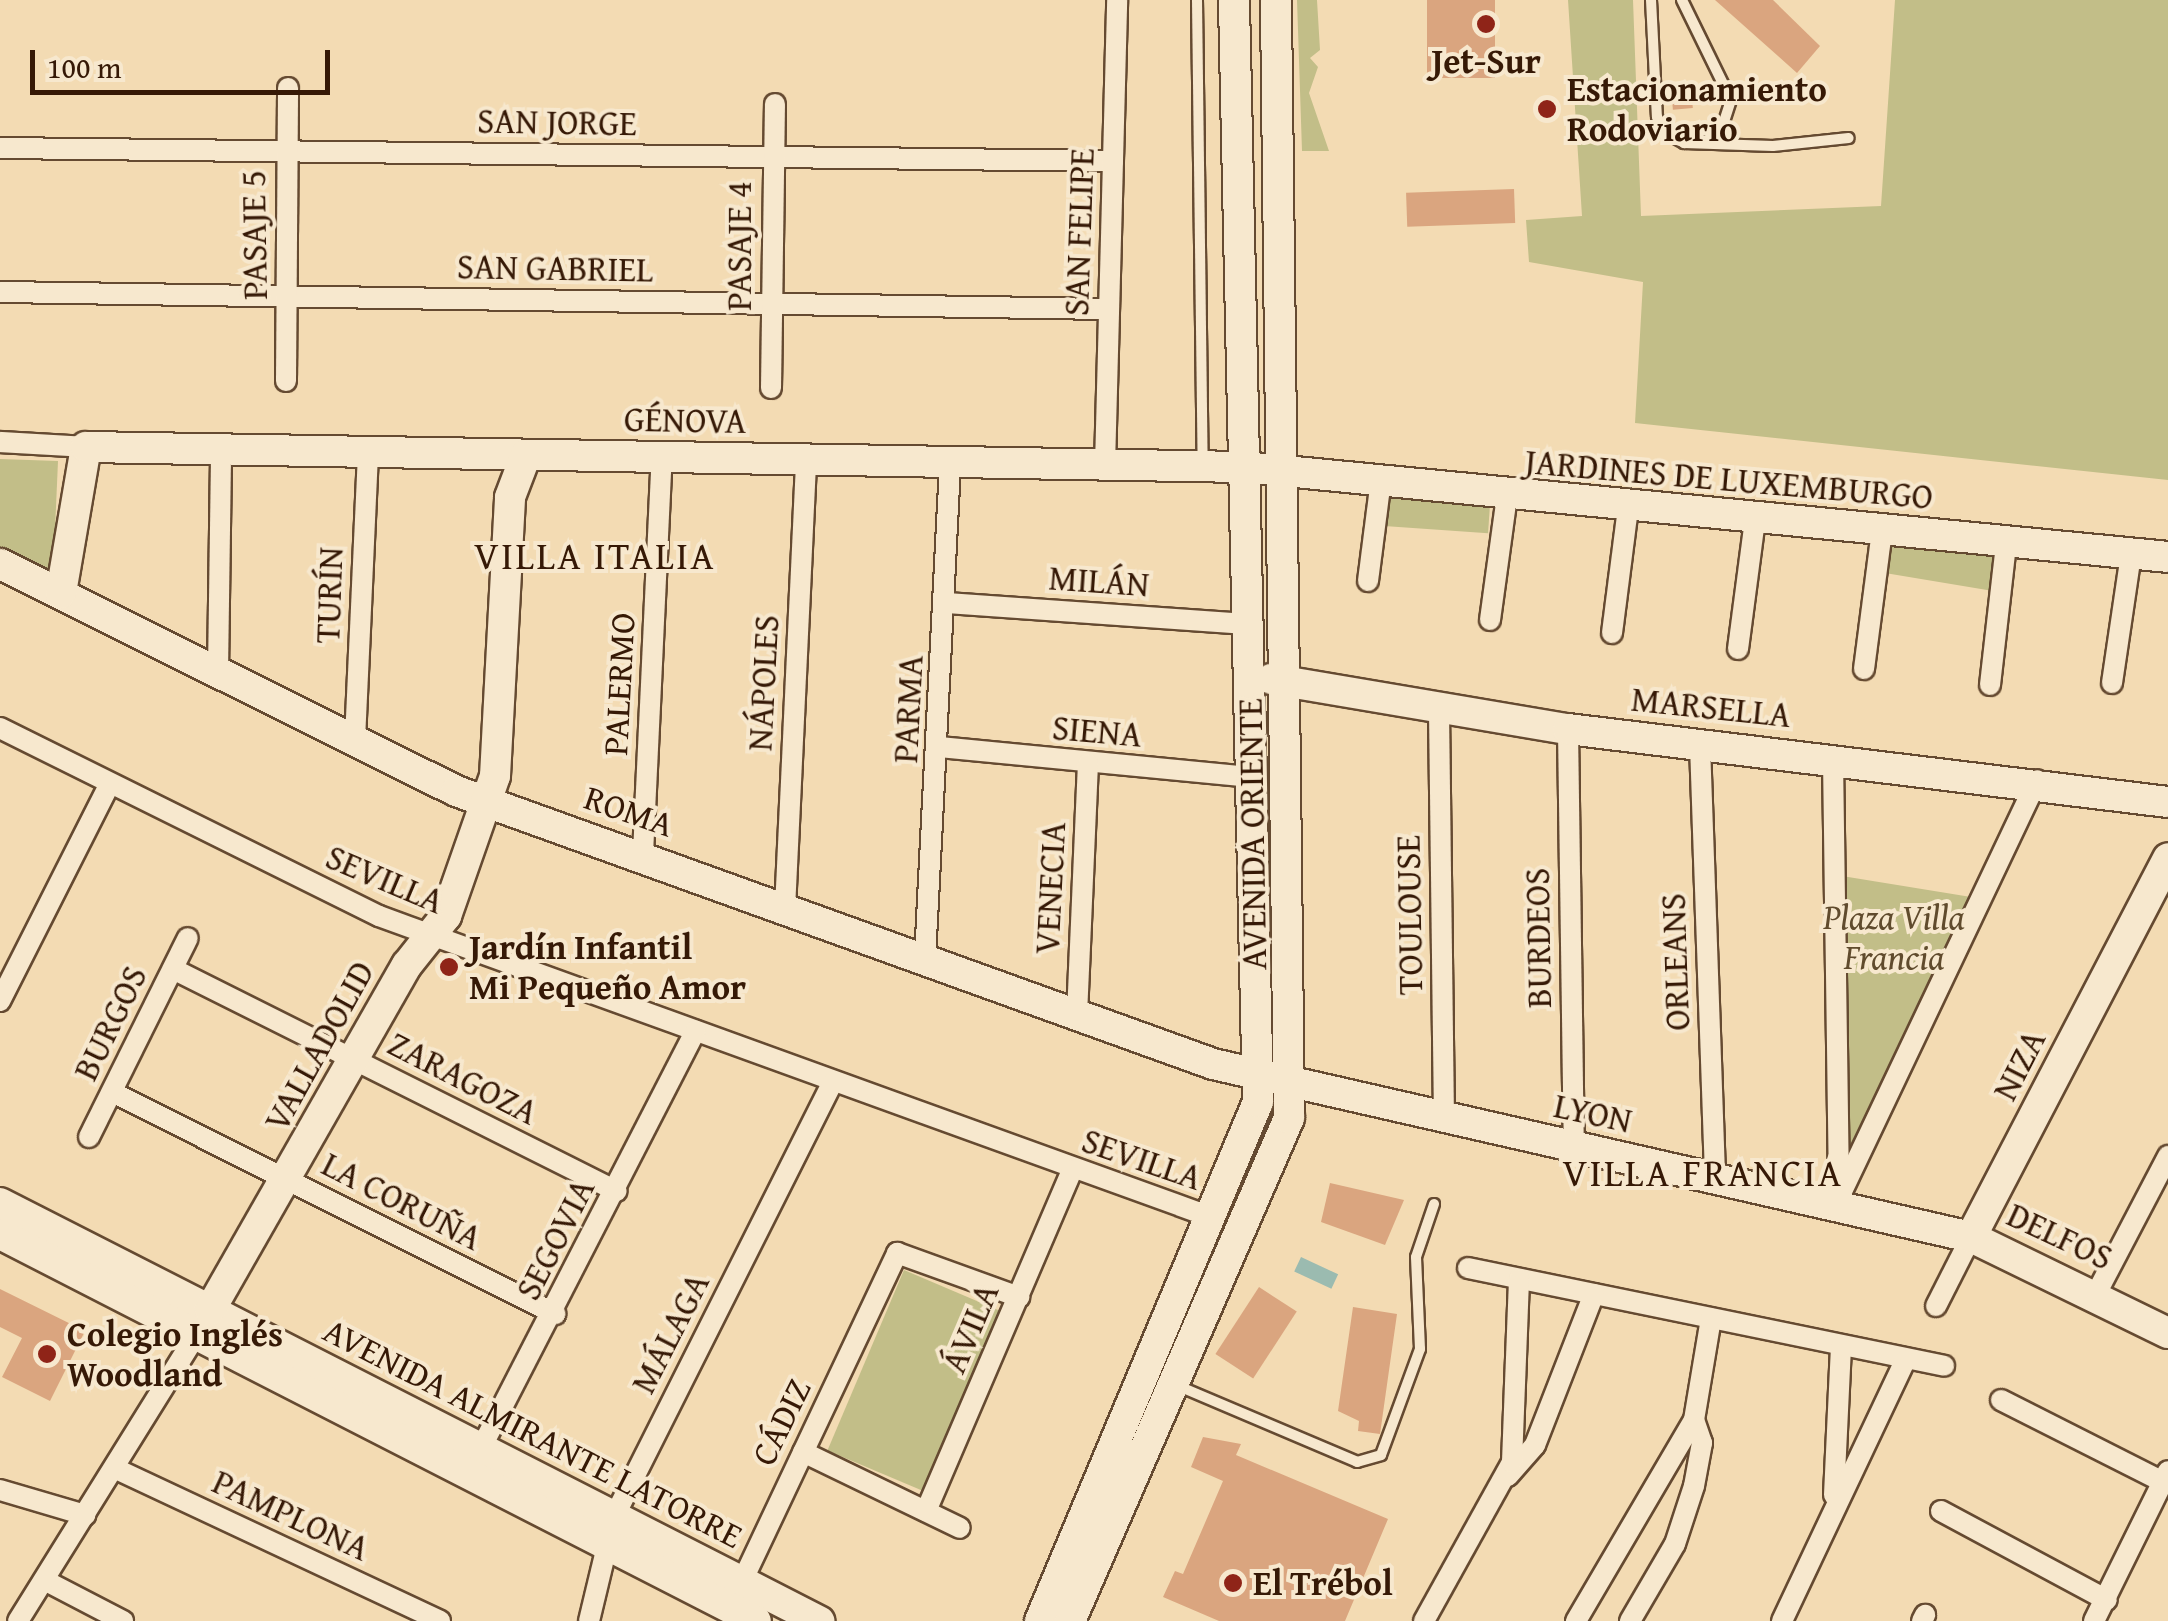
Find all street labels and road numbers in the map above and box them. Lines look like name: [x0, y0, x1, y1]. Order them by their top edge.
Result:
street label: SAN JORGE: [477, 100, 637, 144]
street label: SAN FELIPE: [1055, 147, 1103, 317]
street label: PASAJE 5: [232, 170, 276, 300]
street label: PASAJE 4: [718, 181, 760, 311]
street label: SAN GABRIEL: [457, 245, 653, 291]
street label: GÉNOVA: [624, 398, 746, 442]
street label: JARDINES DE LUXEMBURGO: [1523, 440, 1935, 518]
street label: TURÍN: [306, 546, 352, 644]
street label: MILÁN: [1047, 557, 1151, 605]
street label: PALERMO: [594, 612, 644, 756]
street label: NÁPOLES: [738, 614, 788, 752]
street label: PARMA: [884, 654, 932, 764]
street label: MARSELLA: [1629, 678, 1793, 736]
street label: AVENIDA ORIENTE: [1229, 698, 1275, 970]
street label: SIENA: [1051, 706, 1143, 756]
street label: ROMA: [579, 776, 679, 846]
street label: VENECIA: [1026, 821, 1074, 955]
street label: SEVILLA: [320, 835, 450, 923]
street label: TOULOUSE: [1387, 835, 1431, 995]
street label: BURDEOS: [1516, 867, 1560, 1009]
street label: ORLEANS: [1652, 893, 1698, 1031]
street label: VALLADOLID: [255, 954, 383, 1138]
street label: BURGOS: [64, 959, 156, 1087]
street label: ZARAGOZA: [381, 1022, 545, 1134]
street label: NIZA: [1984, 1023, 2054, 1107]
street label: LYON: [1550, 1084, 1636, 1142]
street label: SEVILLA: [1077, 1119, 1207, 1199]
street label: LA CORUÑA: [315, 1143, 489, 1259]
street label: SEGOVIA: [507, 1171, 603, 1307]
street label: DELFOS: [2001, 1193, 2119, 1279]
street label: MÁLAGA: [622, 1266, 718, 1400]
street label: ÁVILA: [932, 1277, 1008, 1379]
street label: AVENIDA ALMIRANTE LATORRE: [317, 1309, 749, 1557]
street label: CÁDIZ: [742, 1372, 820, 1472]
street label: PAMPLONA: [206, 1460, 376, 1570]

